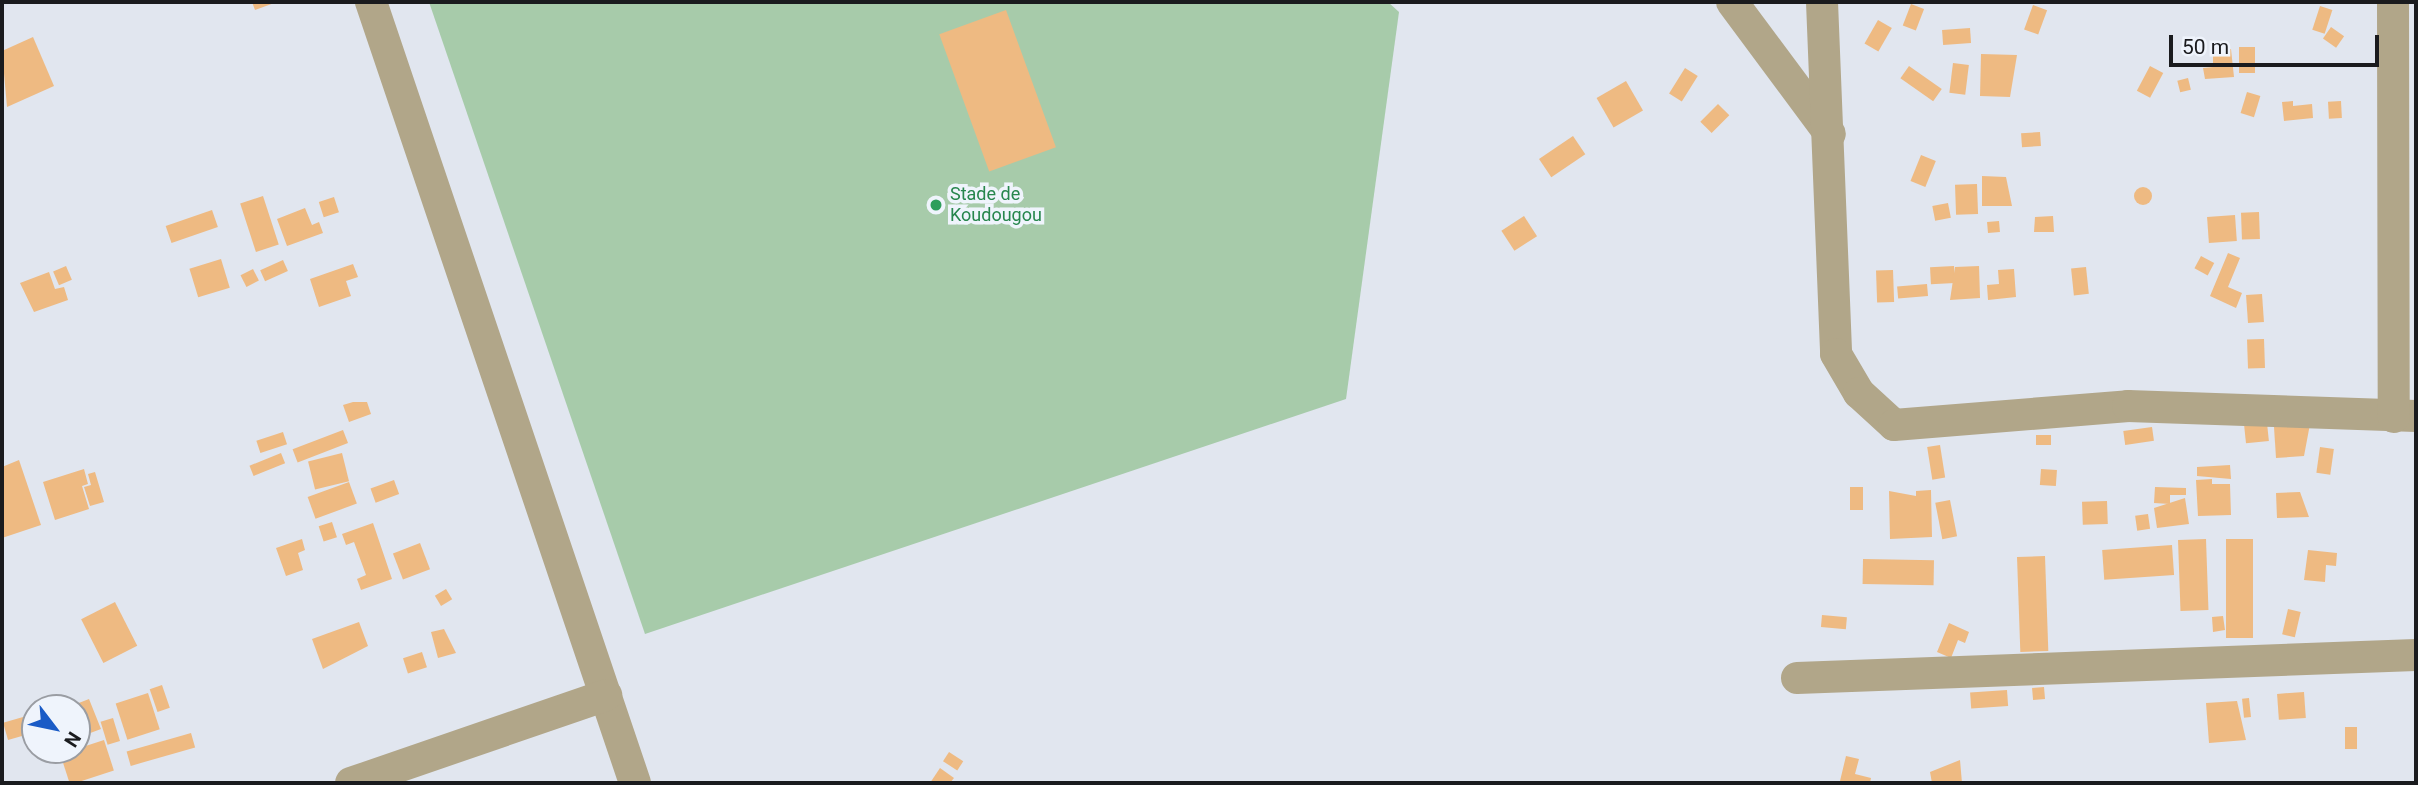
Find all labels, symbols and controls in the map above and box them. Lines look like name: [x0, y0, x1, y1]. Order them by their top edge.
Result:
scale bar: [2173, 21, 2383, 65]
text: 50 m: [2182, 35, 2229, 59]
place label: Stade de Koudougou: [950, 184, 1042, 227]
marker: Stade de Koudougou: [928, 197, 944, 213]
north arrow: [21, 694, 91, 764]
text: N: [59, 728, 86, 751]

